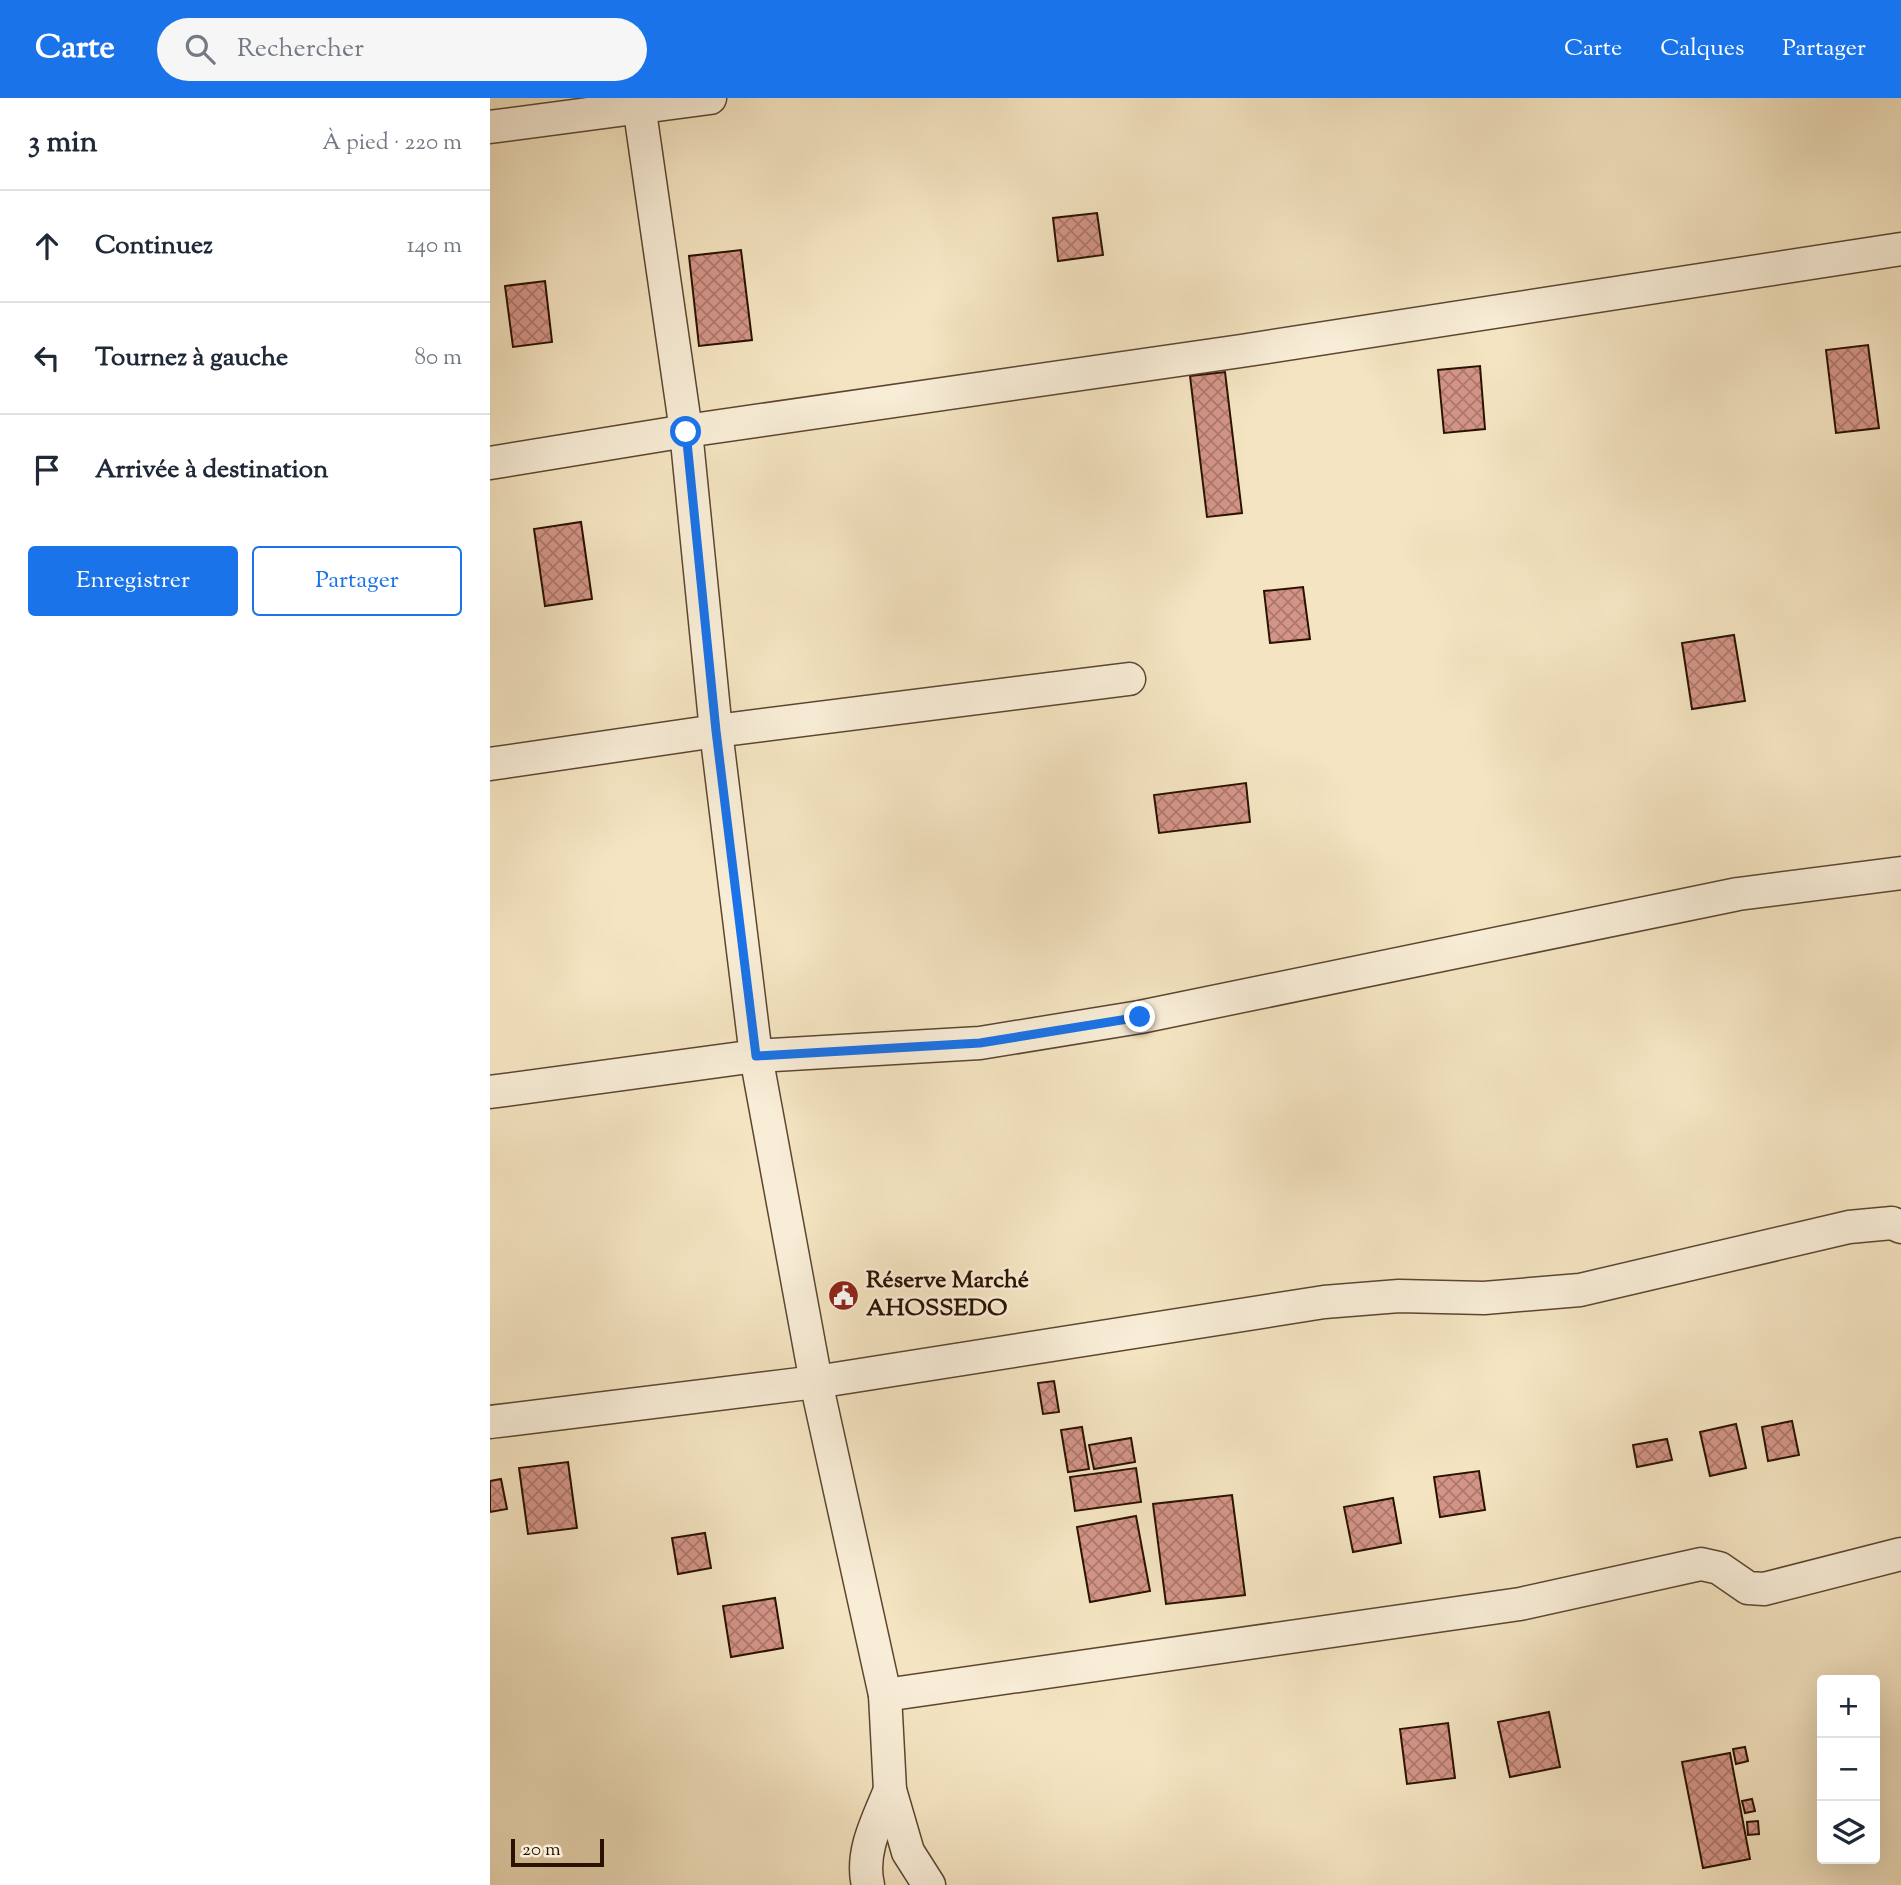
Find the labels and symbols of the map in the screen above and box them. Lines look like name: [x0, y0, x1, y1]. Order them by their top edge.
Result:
route start: [670, 416, 701, 447]
route end: [1124, 1001, 1155, 1032]
place label: Réserve Marché AHOSSEDO: [866, 1264, 1029, 1326]
public building icon: Réserve Marché AHOSSEDO: [826, 1278, 860, 1312]
scale bar: [511, 1836, 604, 1868]

